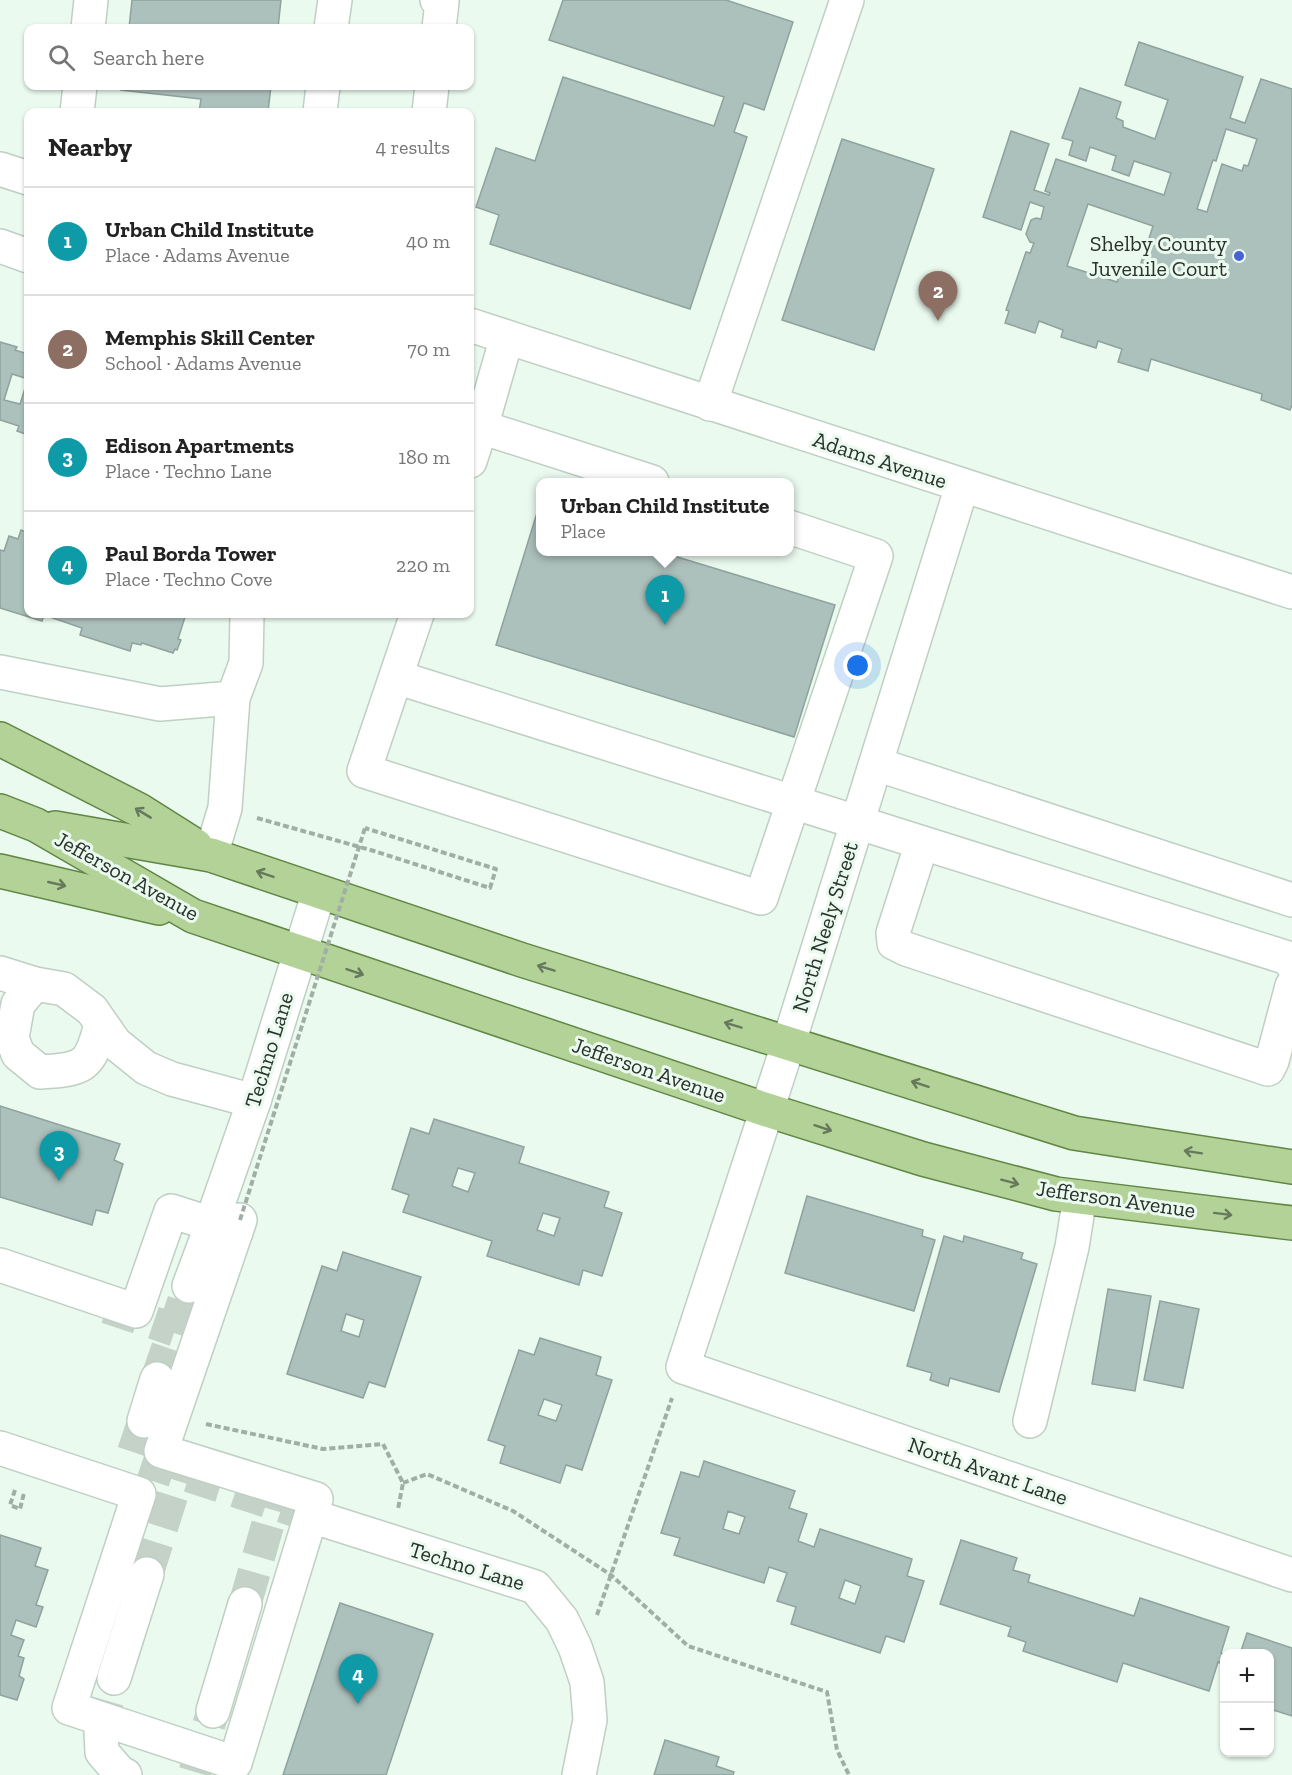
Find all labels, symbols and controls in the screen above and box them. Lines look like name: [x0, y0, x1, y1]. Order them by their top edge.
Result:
search box: [24, 24, 474, 90]
icon: search: [45, 41, 78, 74]
text: Search here: [93, 44, 204, 71]
text: Nearby: [48, 131, 132, 163]
text: 4 results: [375, 135, 450, 159]
text: Urban Child Institute: [105, 216, 314, 243]
text: 1: [63, 229, 72, 253]
text: 40 m: [406, 229, 450, 253]
place label: Shelby County Juvenile Court: [1089, 230, 1228, 282]
text: Place · Adams Avenue: [105, 243, 290, 267]
marker: Shelby County Juvenile Court: [1232, 249, 1246, 263]
pin: 2: [918, 272, 958, 321]
text: Memphis Skill Center: [105, 324, 315, 351]
text: 2: [62, 337, 73, 361]
text: 70 m: [407, 337, 450, 361]
text: School · Adams Avenue: [105, 351, 301, 375]
street label: Adams Avenue: [810, 426, 950, 494]
text: Edison Apartments: [105, 432, 294, 459]
text: 3: [62, 445, 73, 469]
text: 180 m: [398, 445, 450, 469]
text: Place · Techno Lane: [105, 459, 272, 483]
popup: [536, 478, 794, 556]
text: Urban Child Institute: [561, 492, 769, 519]
text: Place: [561, 519, 606, 543]
text: Paul Borda Tower: [105, 540, 276, 567]
text: 4: [62, 553, 73, 577]
text: 220 m: [396, 553, 450, 577]
text: Place · Techno Cove: [105, 567, 273, 591]
pin: 1: [646, 576, 684, 625]
your location: [843, 651, 872, 680]
one-way arrow: [135, 806, 152, 818]
street label: Jefferson Avenue: [50, 825, 204, 927]
street label: North Neely Street: [786, 838, 864, 1016]
one-way arrow: [256, 867, 274, 878]
one-way arrow: [47, 879, 66, 891]
one-way arrow: [537, 962, 556, 973]
one-way arrow: [345, 967, 364, 978]
street label: Techno Lane: [239, 989, 299, 1111]
one-way arrow: [724, 1019, 743, 1030]
street label: Jefferson Avenue: [569, 1031, 729, 1109]
one-way arrow: [911, 1078, 930, 1089]
one-way arrow: [813, 1123, 832, 1134]
pin: 3: [40, 1132, 78, 1181]
one-way arrow: [1183, 1146, 1203, 1157]
street label: Jefferson Avenue: [1035, 1174, 1197, 1224]
one-way arrow: [1000, 1177, 1019, 1188]
one-way arrow: [1213, 1209, 1232, 1220]
street label: North Avant Lane: [905, 1431, 1071, 1511]
street label: Techno Lane: [406, 1536, 528, 1596]
map controls: [1220, 1649, 1274, 1757]
button: +: [1220, 1649, 1274, 1703]
pin: 4: [338, 1654, 378, 1704]
button: −: [1220, 1703, 1274, 1757]

